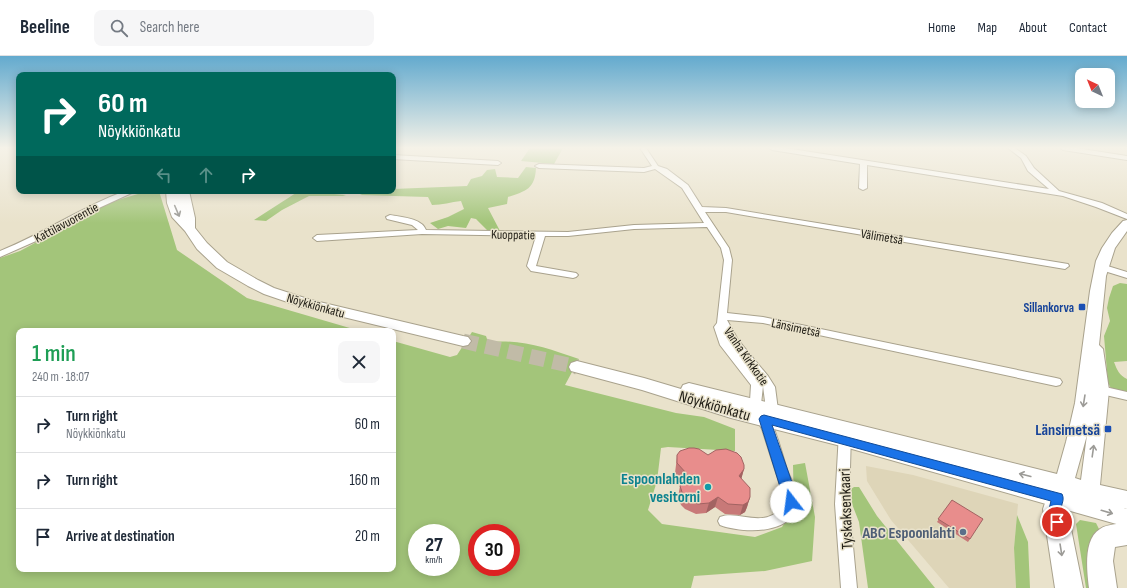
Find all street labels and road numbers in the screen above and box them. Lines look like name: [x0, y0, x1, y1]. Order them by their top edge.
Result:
street label: Kattilavuorentie: [32, 199, 101, 246]
street label: Välimetsä: [860, 226, 904, 248]
street label: Kuoppatie: [491, 227, 535, 243]
street label: Nöykkiönkatu: [285, 290, 347, 322]
street label: Länsimetsä: [770, 315, 822, 341]
street label: Vanha Kirkkotie: [720, 324, 772, 389]
street label: Nöykkiönkatu: [677, 387, 752, 426]
street label: Tyskaksenkaari: [836, 468, 857, 550]

